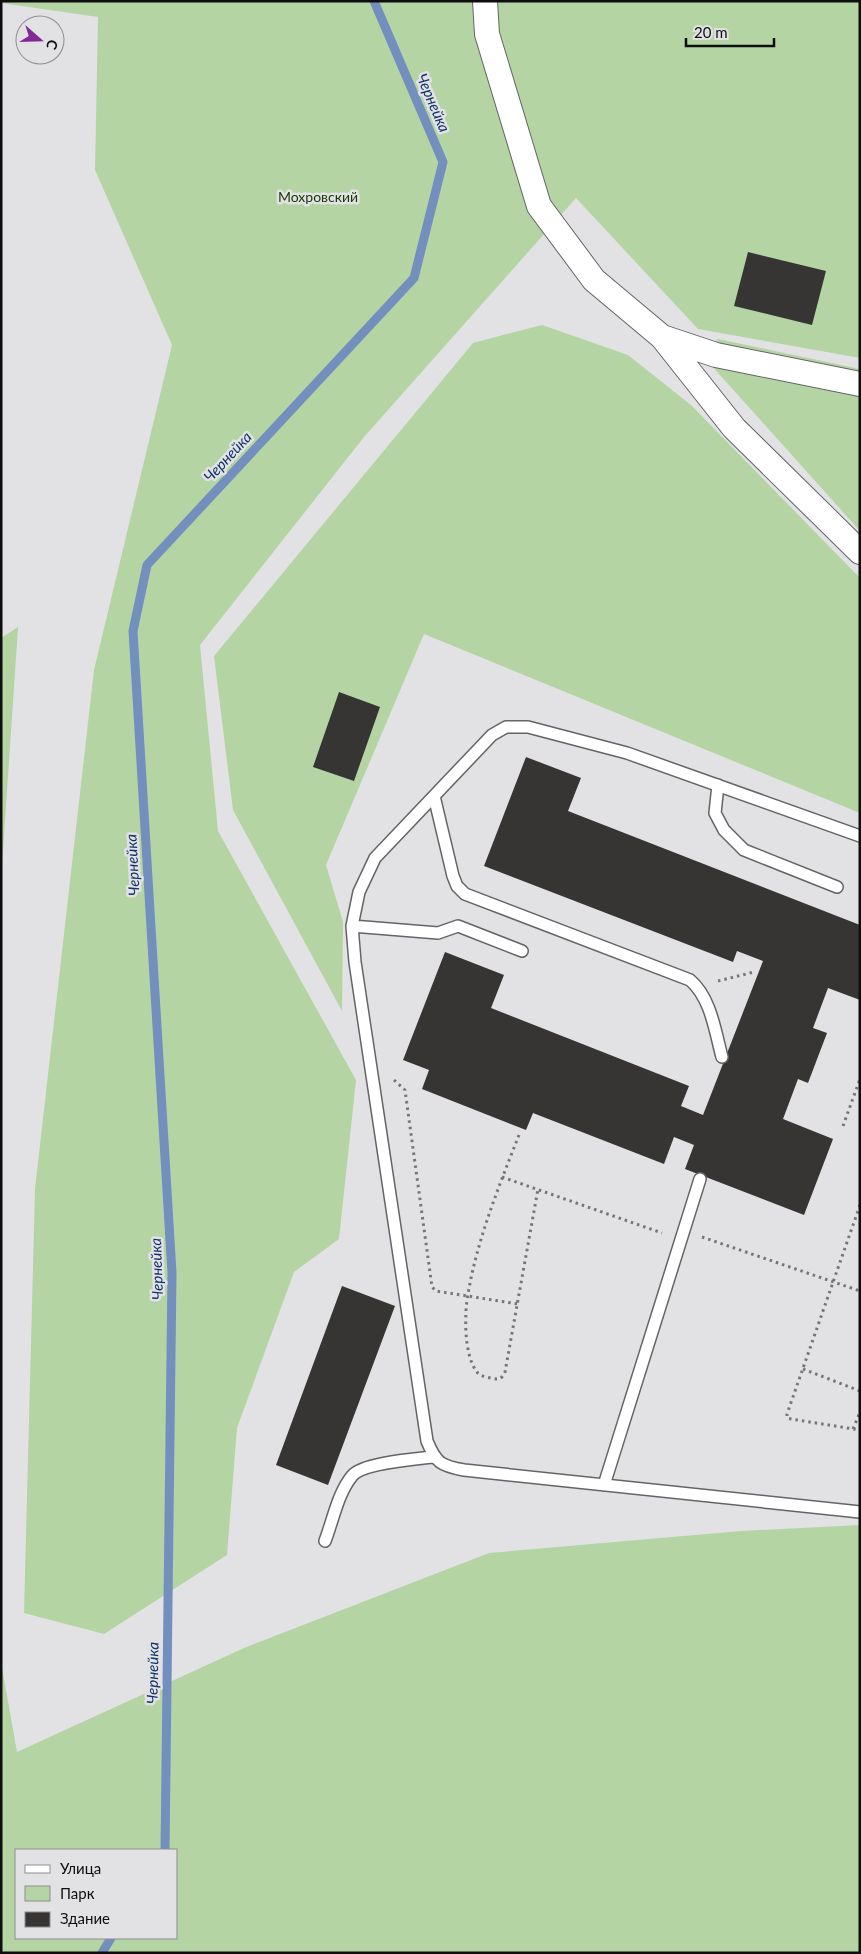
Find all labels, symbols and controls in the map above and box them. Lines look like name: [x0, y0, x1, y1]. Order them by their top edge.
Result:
north arrow: [15, 15, 65, 65]
scale bar: [686, 15, 774, 47]
text: 20 m: [694, 23, 728, 41]
text: С: [43, 37, 62, 53]
water label: Чернейка: [414, 71, 454, 135]
park label: Мохровский: [278, 188, 358, 205]
water label: Чернейка: [200, 427, 255, 485]
water label: Чернейка: [121, 833, 143, 896]
water label: Чернейка: [146, 1237, 166, 1300]
water label: Чернейка: [142, 1642, 162, 1704]
legend: [15, 1849, 178, 1939]
text: Улица: [60, 1859, 101, 1877]
text: Парк: [60, 1884, 95, 1902]
text: Здание: [60, 1909, 110, 1927]

